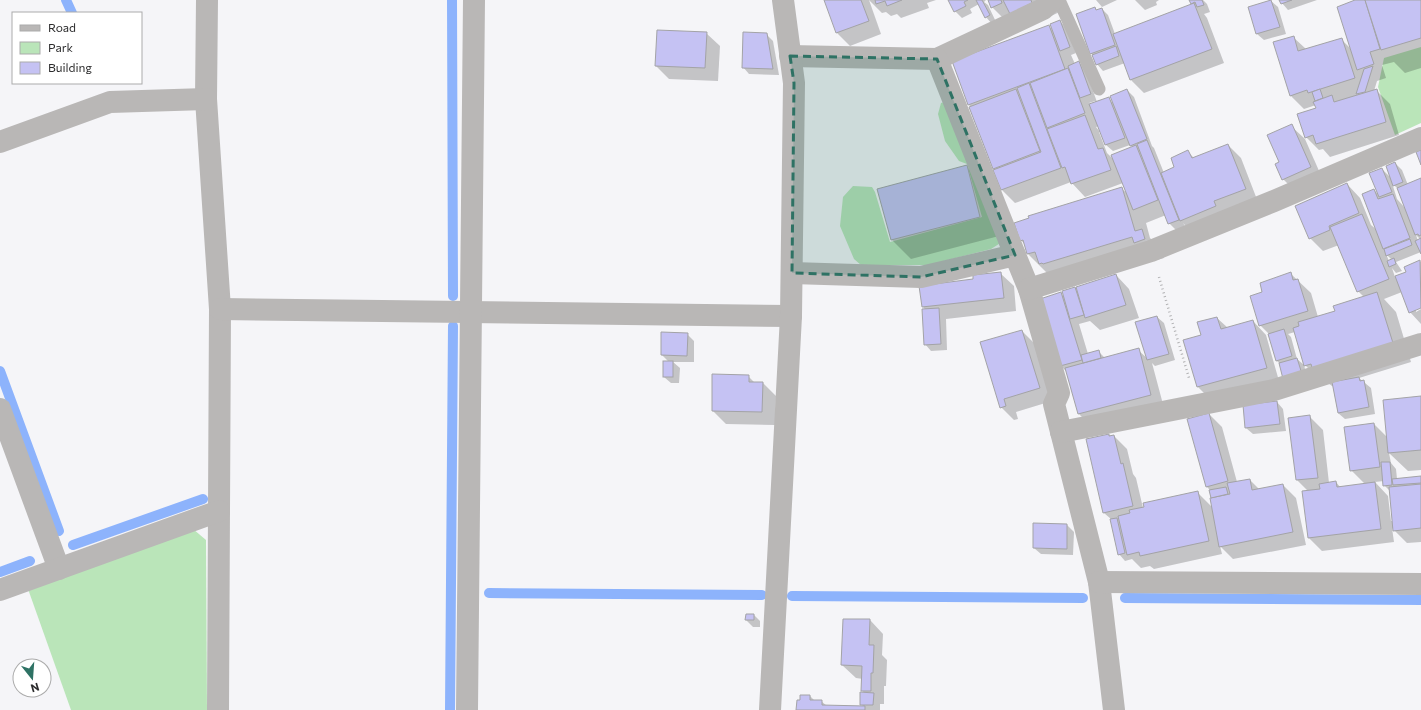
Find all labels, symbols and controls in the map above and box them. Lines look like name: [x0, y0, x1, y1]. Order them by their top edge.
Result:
legend: [12, 12, 142, 84]
text: Road: [48, 20, 76, 34]
text: Park: [48, 40, 74, 54]
text: Building: [48, 60, 92, 74]
north arrow: [12, 658, 52, 698]
text: N: [29, 681, 41, 695]

